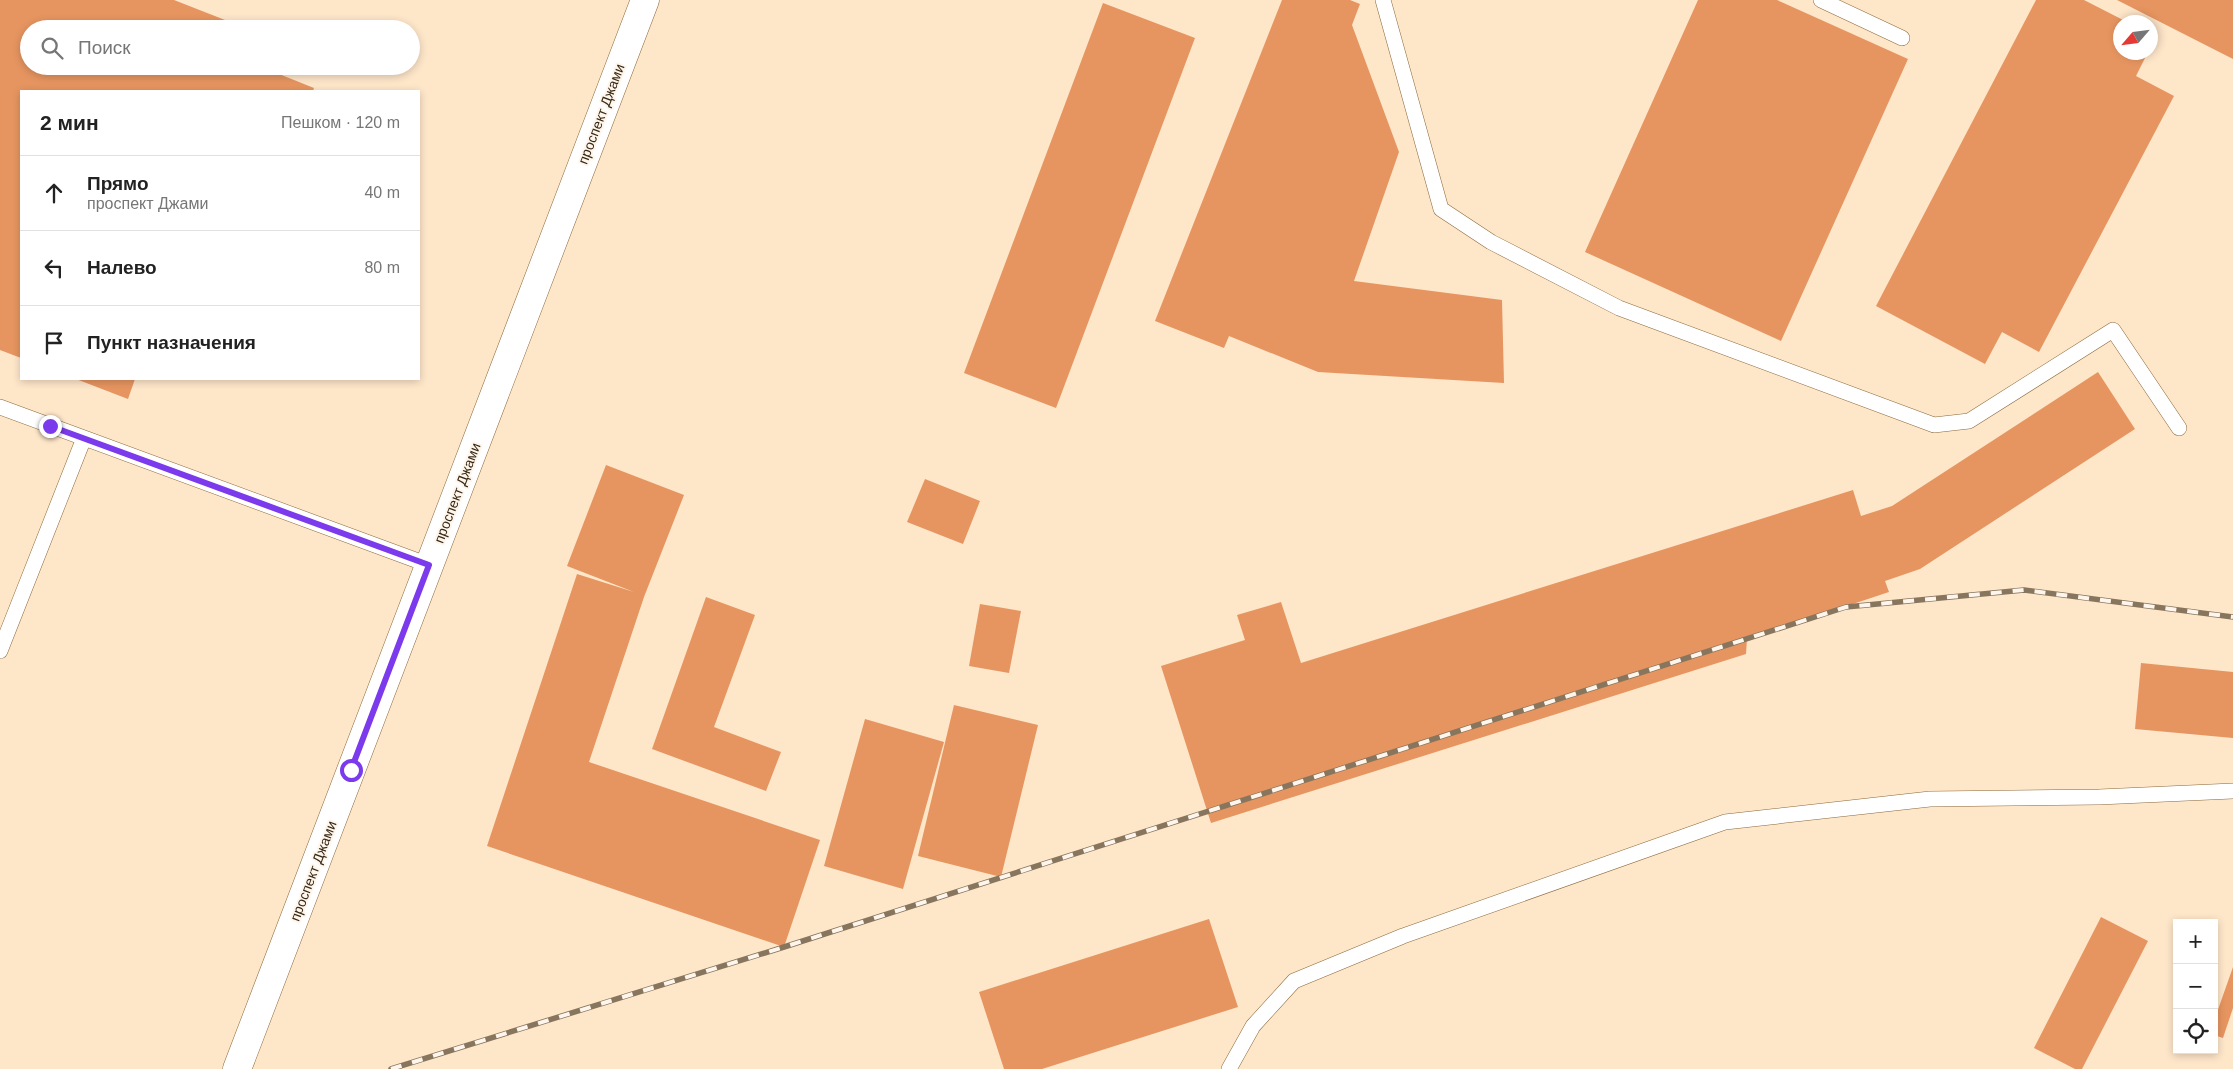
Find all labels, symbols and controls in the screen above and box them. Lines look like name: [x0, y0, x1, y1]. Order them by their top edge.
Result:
north arrow: [2113, 15, 2158, 60]
search box: [20, 20, 420, 75]
icon: search: [38, 34, 66, 62]
text: Поиск: [78, 37, 131, 58]
street label: проспект Джами: [575, 62, 627, 166]
text: 2 мин: [40, 111, 99, 134]
text: Пешком · 120 m: [281, 114, 400, 131]
text: Прямо: [87, 173, 149, 194]
icon: ahead: [40, 179, 68, 207]
text: 40 m: [364, 184, 400, 201]
text: проспект Джами: [87, 195, 208, 212]
icon: left: [40, 254, 68, 282]
text: Налево: [87, 257, 157, 278]
text: 80 m: [364, 259, 400, 276]
icon: arrive: [40, 329, 68, 357]
text: Пункт назначения: [87, 332, 256, 353]
route end: [39, 415, 62, 438]
street label: проспект Джами: [431, 441, 483, 545]
route start: [340, 759, 363, 782]
street label: проспект Джами: [287, 819, 339, 923]
map controls: [2173, 919, 2218, 1054]
button: +: [2173, 919, 2218, 964]
button: −: [2173, 964, 2218, 1009]
button: locate: [2173, 1009, 2218, 1054]

